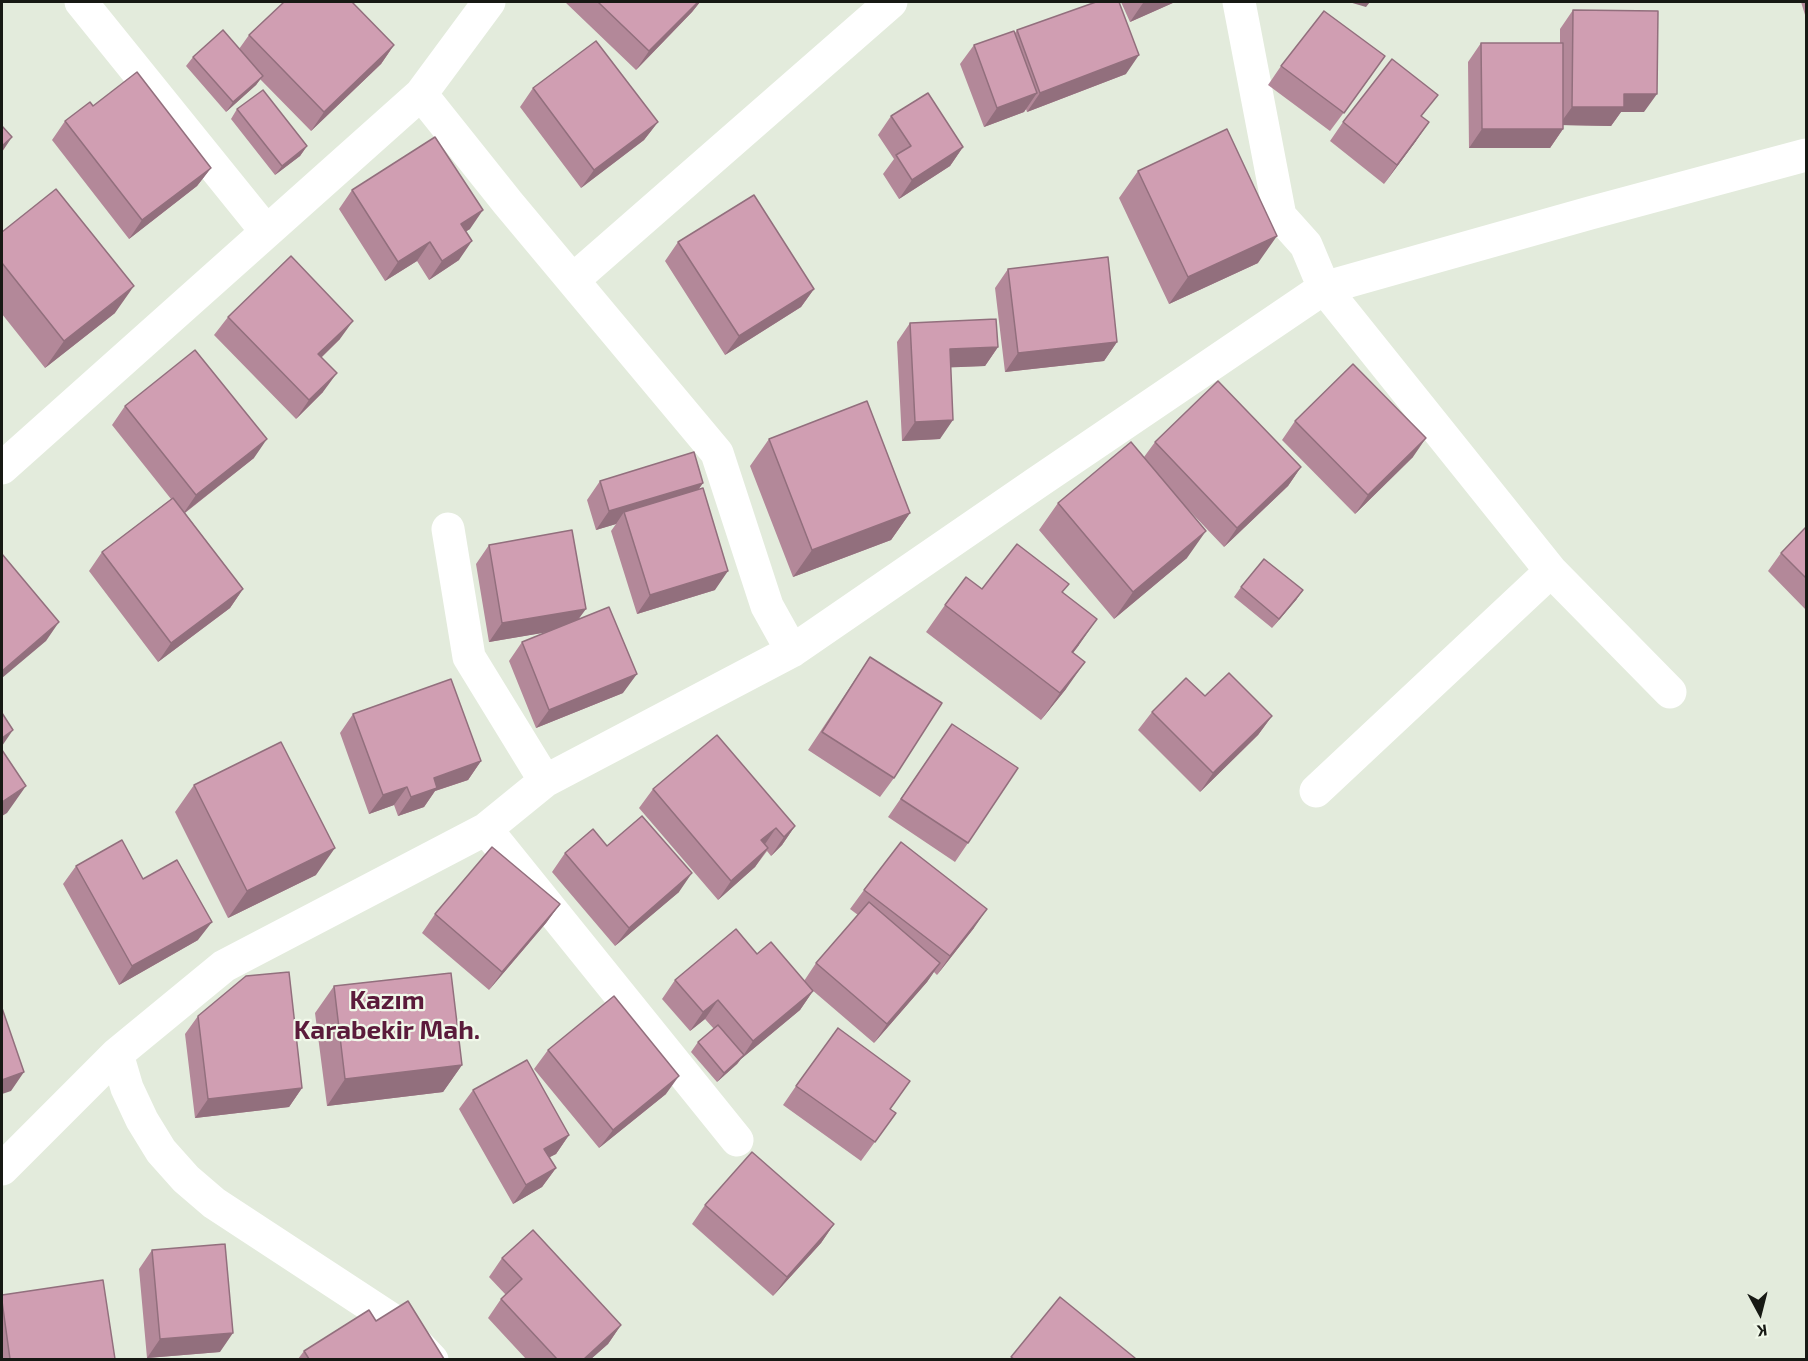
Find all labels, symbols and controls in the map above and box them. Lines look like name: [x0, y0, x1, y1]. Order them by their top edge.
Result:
district label: Kazım Karabekir Mah.: [294, 984, 480, 1046]
north arrow: [1730, 1283, 1790, 1343]
text: K: [1756, 1321, 1768, 1341]

